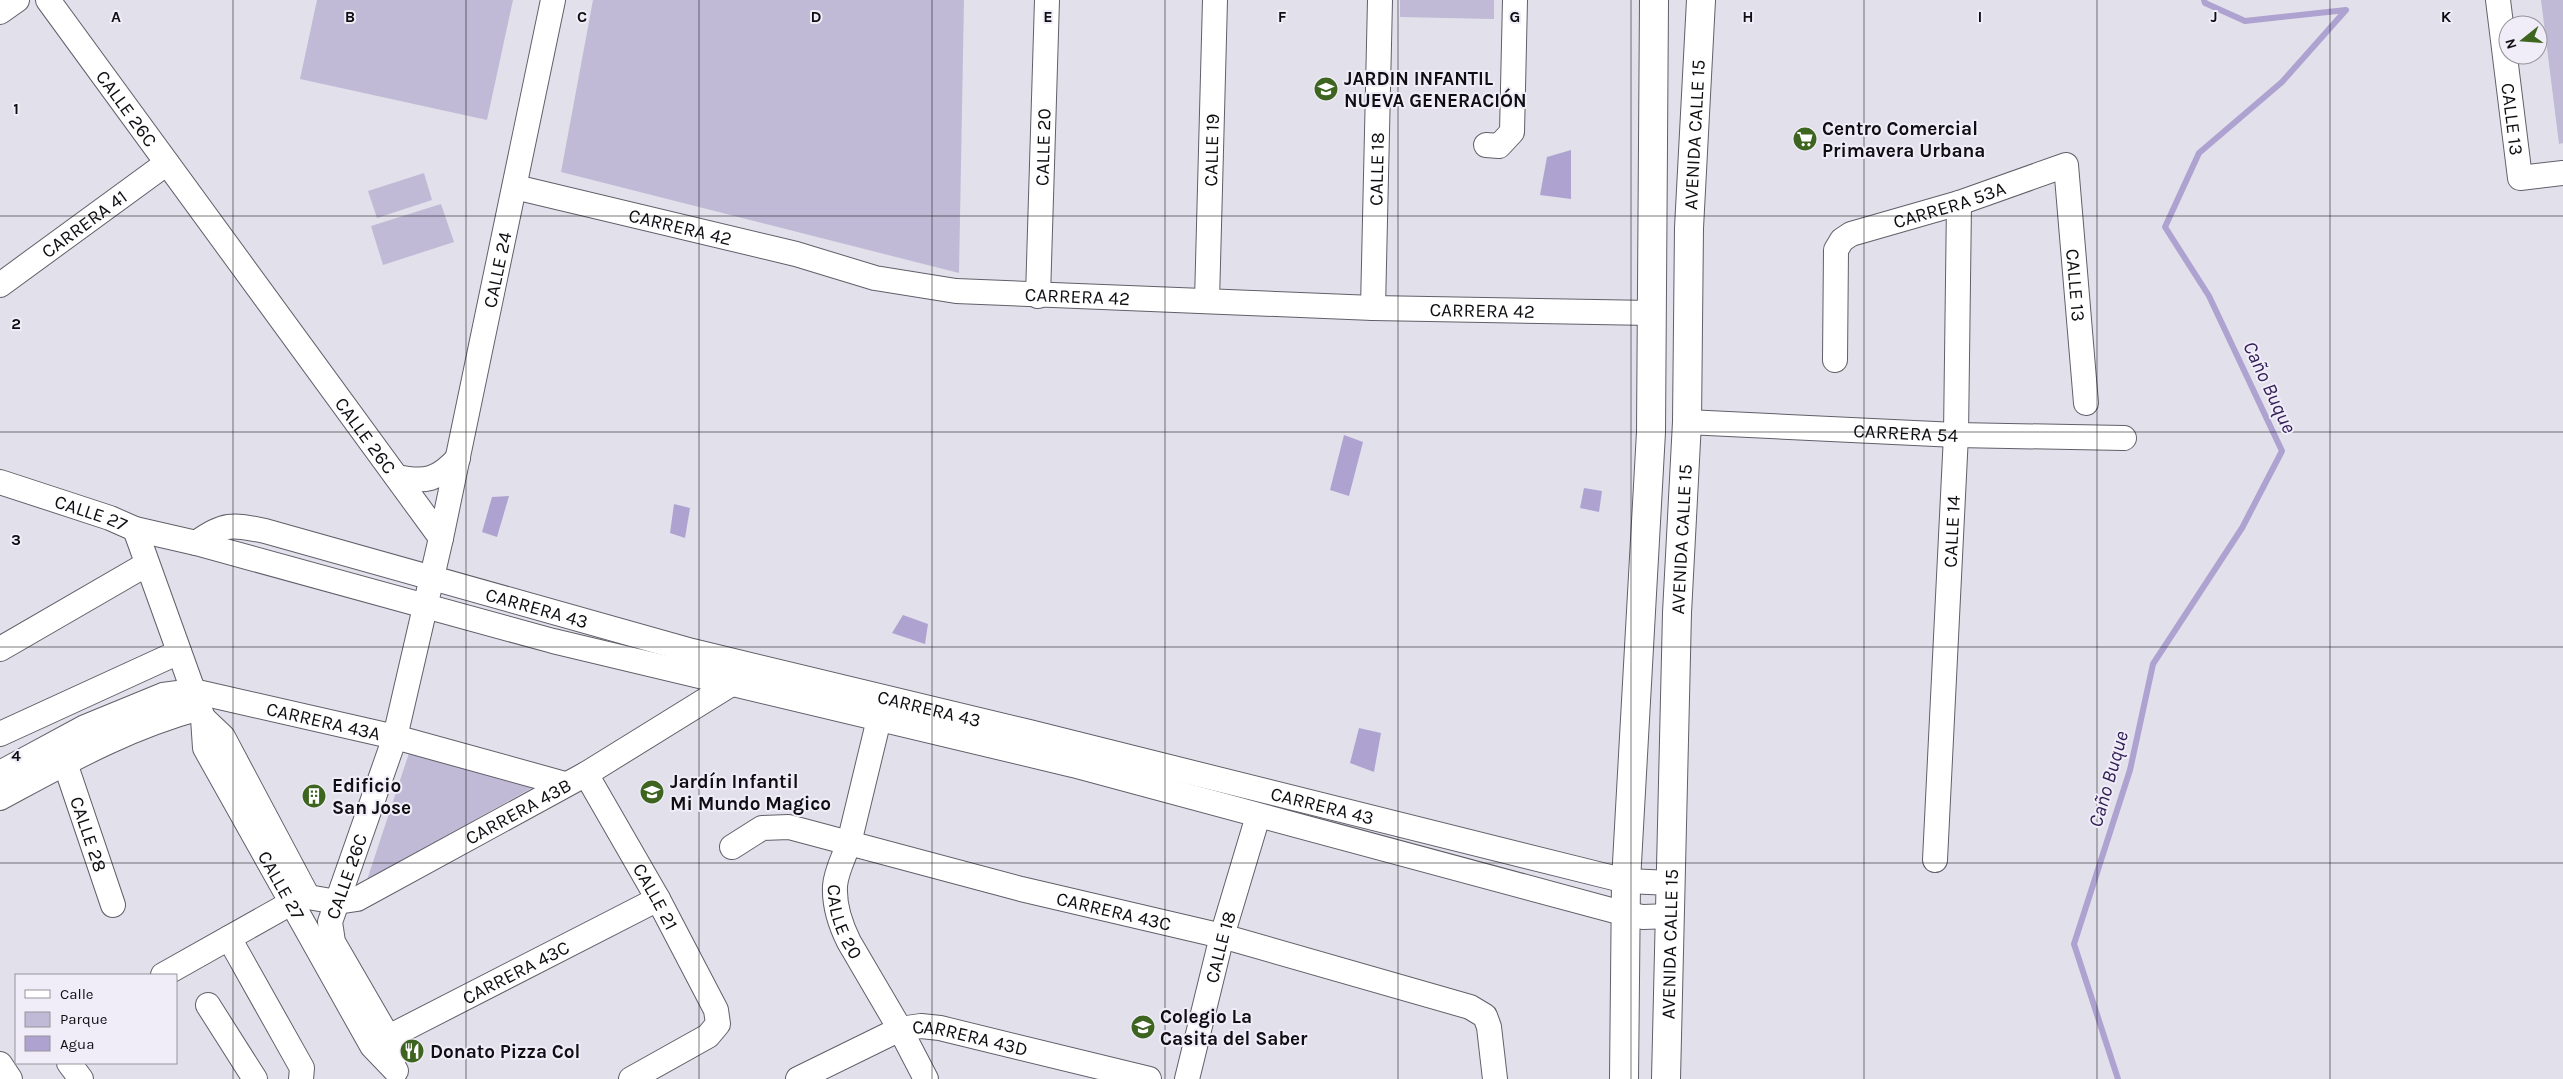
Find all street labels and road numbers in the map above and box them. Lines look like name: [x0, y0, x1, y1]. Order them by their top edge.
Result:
street label: AVENIDA CALLE 15: [1680, 59, 1710, 210]
street label: CALLE 26C: [91, 66, 161, 151]
street label: CALLE 13: [2496, 82, 2527, 157]
street label: CALLE 20: [1031, 108, 1056, 186]
street label: CALLE 19: [1200, 113, 1224, 187]
street label: CALLE 18: [1365, 132, 1389, 206]
street label: CARRERA 53A: [1891, 177, 2009, 233]
street label: CARRERA 41: [37, 186, 132, 263]
street label: CARRERA 42: [626, 204, 734, 250]
street label: CALLE 24: [479, 229, 517, 310]
street label: CALLE 13: [2061, 248, 2089, 323]
street label: CARRERA 42: [1024, 284, 1130, 310]
street label: CARRERA 42: [1429, 299, 1535, 323]
street label: CALLE 26C: [330, 393, 400, 478]
street label: CARRERA 54: [1853, 420, 1959, 447]
street label: AVENIDA CALLE 15: [1667, 463, 1697, 615]
street label: CALLE 27: [52, 491, 131, 536]
street label: CALLE 14: [1939, 494, 1965, 568]
street label: CARRERA 43: [483, 584, 590, 633]
street label: CARRERA 43: [875, 686, 983, 732]
street label: CARRERA 43A: [264, 698, 382, 745]
street label: CARRERA 43B: [462, 774, 575, 850]
street label: CARRERA 43: [1268, 783, 1376, 830]
street label: CALLE 28: [65, 794, 111, 875]
street label: CALLE 26C: [322, 831, 372, 922]
street label: CALLE 27: [253, 847, 309, 924]
street label: CALLE 21: [628, 860, 682, 934]
street label: AVENIDA CALLE 15: [1657, 868, 1683, 1020]
street label: CALLE 20: [823, 884, 867, 963]
street label: CARRERA 43C: [1054, 888, 1173, 936]
street label: CALLE 18: [1201, 909, 1241, 985]
street label: CARRERA 43C: [459, 936, 573, 1009]
street label: CARRERA 43D: [911, 1016, 1030, 1061]

